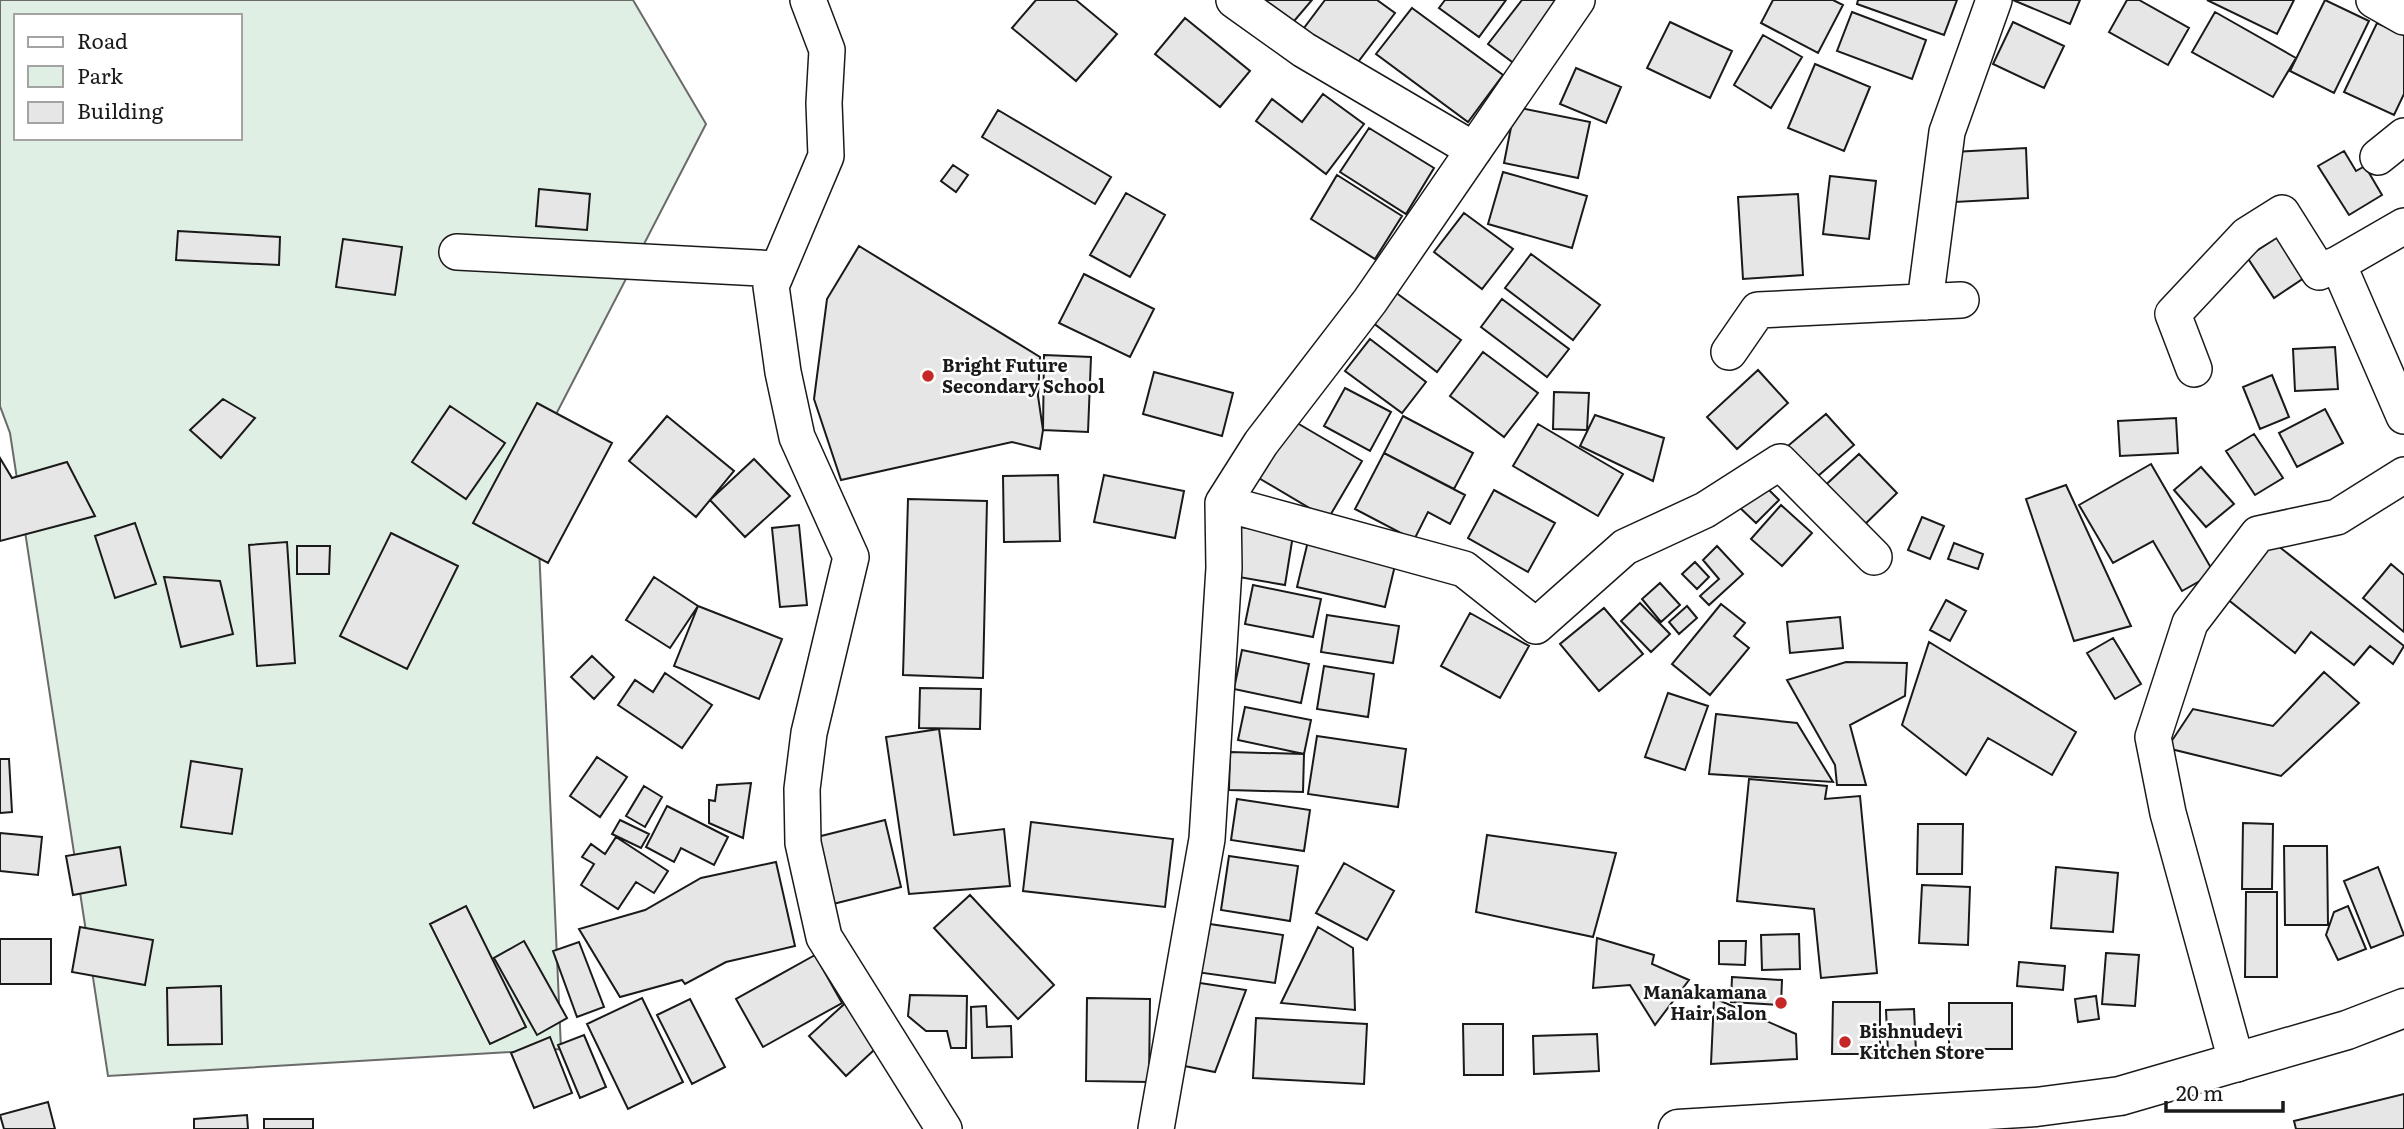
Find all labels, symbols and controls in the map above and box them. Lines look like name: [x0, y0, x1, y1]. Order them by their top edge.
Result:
legend: [14, 14, 242, 140]
text: Road: [77, 24, 128, 55]
text: Park: [77, 59, 123, 90]
text: Building: [77, 94, 164, 125]
place label: Bright Future Secondary School: [942, 351, 1105, 399]
marker: Bright Future Secondary School: [920, 368, 936, 384]
place label: Manakamana Hair Salon: [1643, 978, 1768, 1026]
marker: Manakamana Hair Salon: [1773, 995, 1789, 1011]
place label: Bishnudevi Kitchen Store: [1859, 1017, 1985, 1065]
marker: Bishnudevi Kitchen Store: [1837, 1034, 1853, 1050]
scale bar: [2166, 1070, 2283, 1114]
text: 20 m: [2176, 1076, 2223, 1107]

